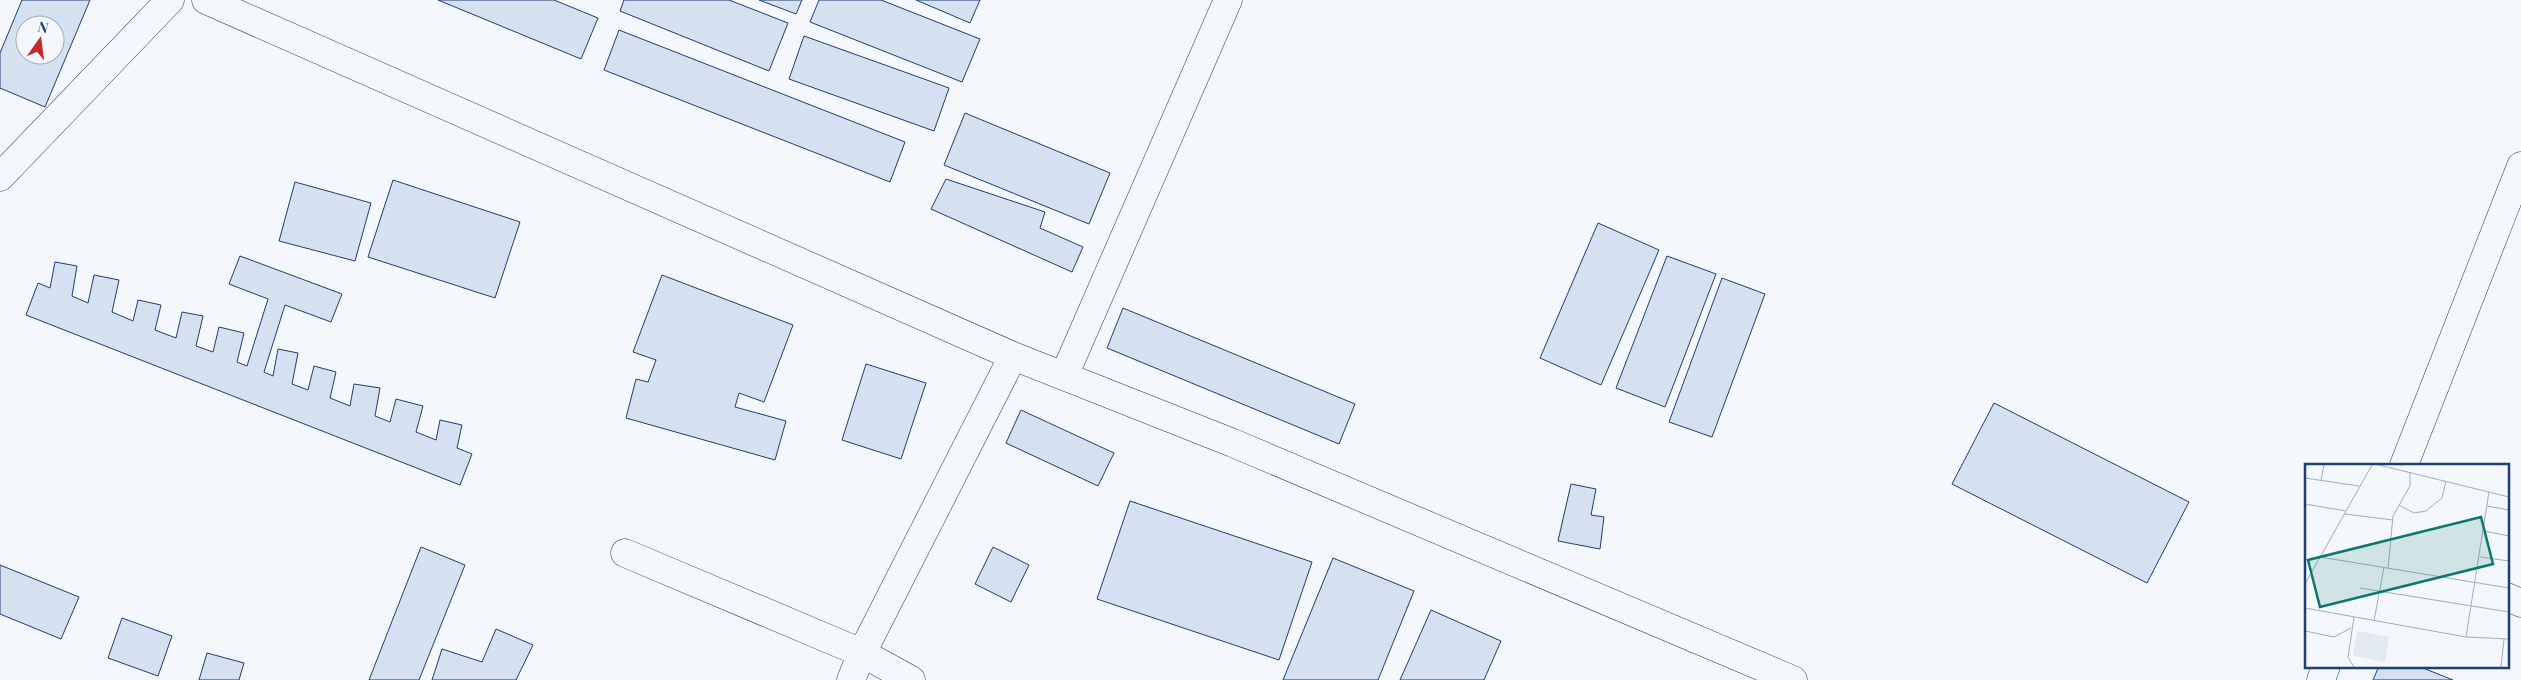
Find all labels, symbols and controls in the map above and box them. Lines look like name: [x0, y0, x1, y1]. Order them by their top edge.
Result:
north arrow: [15, 15, 65, 65]
text: N: [36, 16, 50, 37]
inset map: [2305, 464, 2508, 668]

